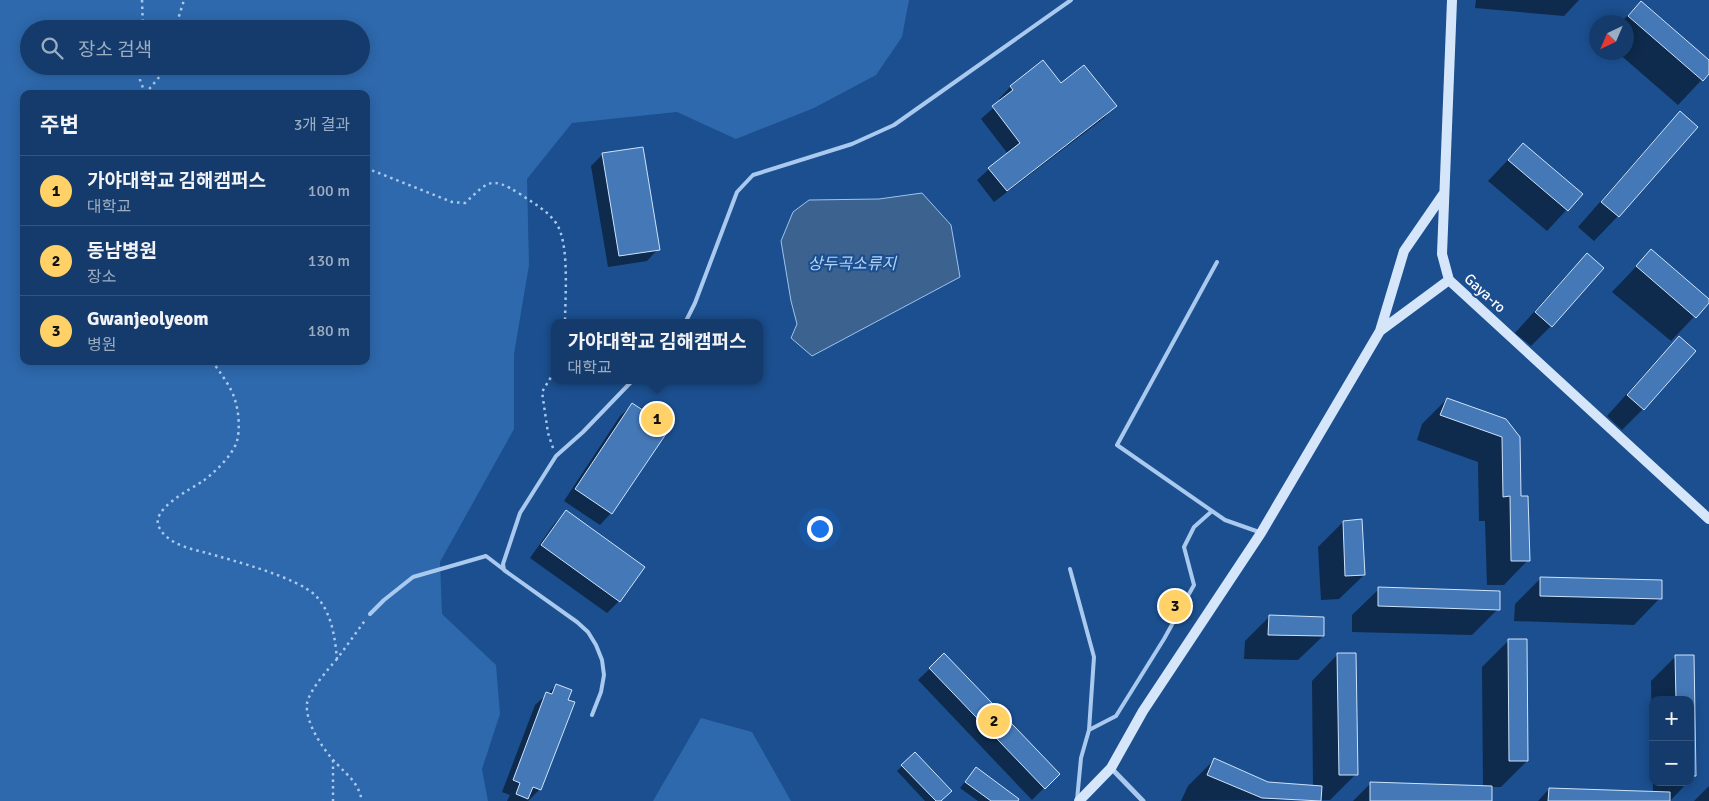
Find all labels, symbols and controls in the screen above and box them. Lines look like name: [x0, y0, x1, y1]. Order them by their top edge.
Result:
north arrow: [1589, 15, 1634, 60]
search box: [20, 20, 370, 75]
icon: search: [38, 34, 66, 62]
text: 장소 검색: [78, 38, 152, 62]
text: 주변: [40, 112, 79, 138]
text: 3개 결과: [294, 115, 350, 135]
text: 가야대학교 김해캠퍼스: [87, 169, 266, 193]
text: 1: [52, 181, 60, 201]
text: 100 m: [308, 181, 350, 201]
text: 대학교: [87, 197, 131, 217]
text: 동남병원: [87, 239, 157, 263]
text: 2: [52, 251, 60, 271]
text: 130 m: [308, 251, 350, 271]
water label: 상두곡소류지: [808, 254, 897, 274]
text: 장소: [87, 267, 116, 287]
street label: Gaya-ro: [1460, 270, 1510, 316]
text: Gwanjeolyeom: [87, 307, 209, 331]
popup: [551, 319, 763, 384]
text: 3: [52, 321, 60, 341]
text: 180 m: [308, 321, 350, 341]
text: 가야대학교 김해캠퍼스: [568, 330, 746, 354]
text: 병원: [87, 335, 116, 355]
text: 대학교: [568, 358, 612, 378]
pin: 1: [641, 400, 673, 438]
your location: [807, 516, 833, 542]
pin: 3: [1159, 587, 1191, 625]
map controls: [1649, 696, 1694, 786]
button: +: [1649, 696, 1694, 741]
pin: 2: [978, 702, 1010, 740]
button: −: [1649, 741, 1694, 786]

